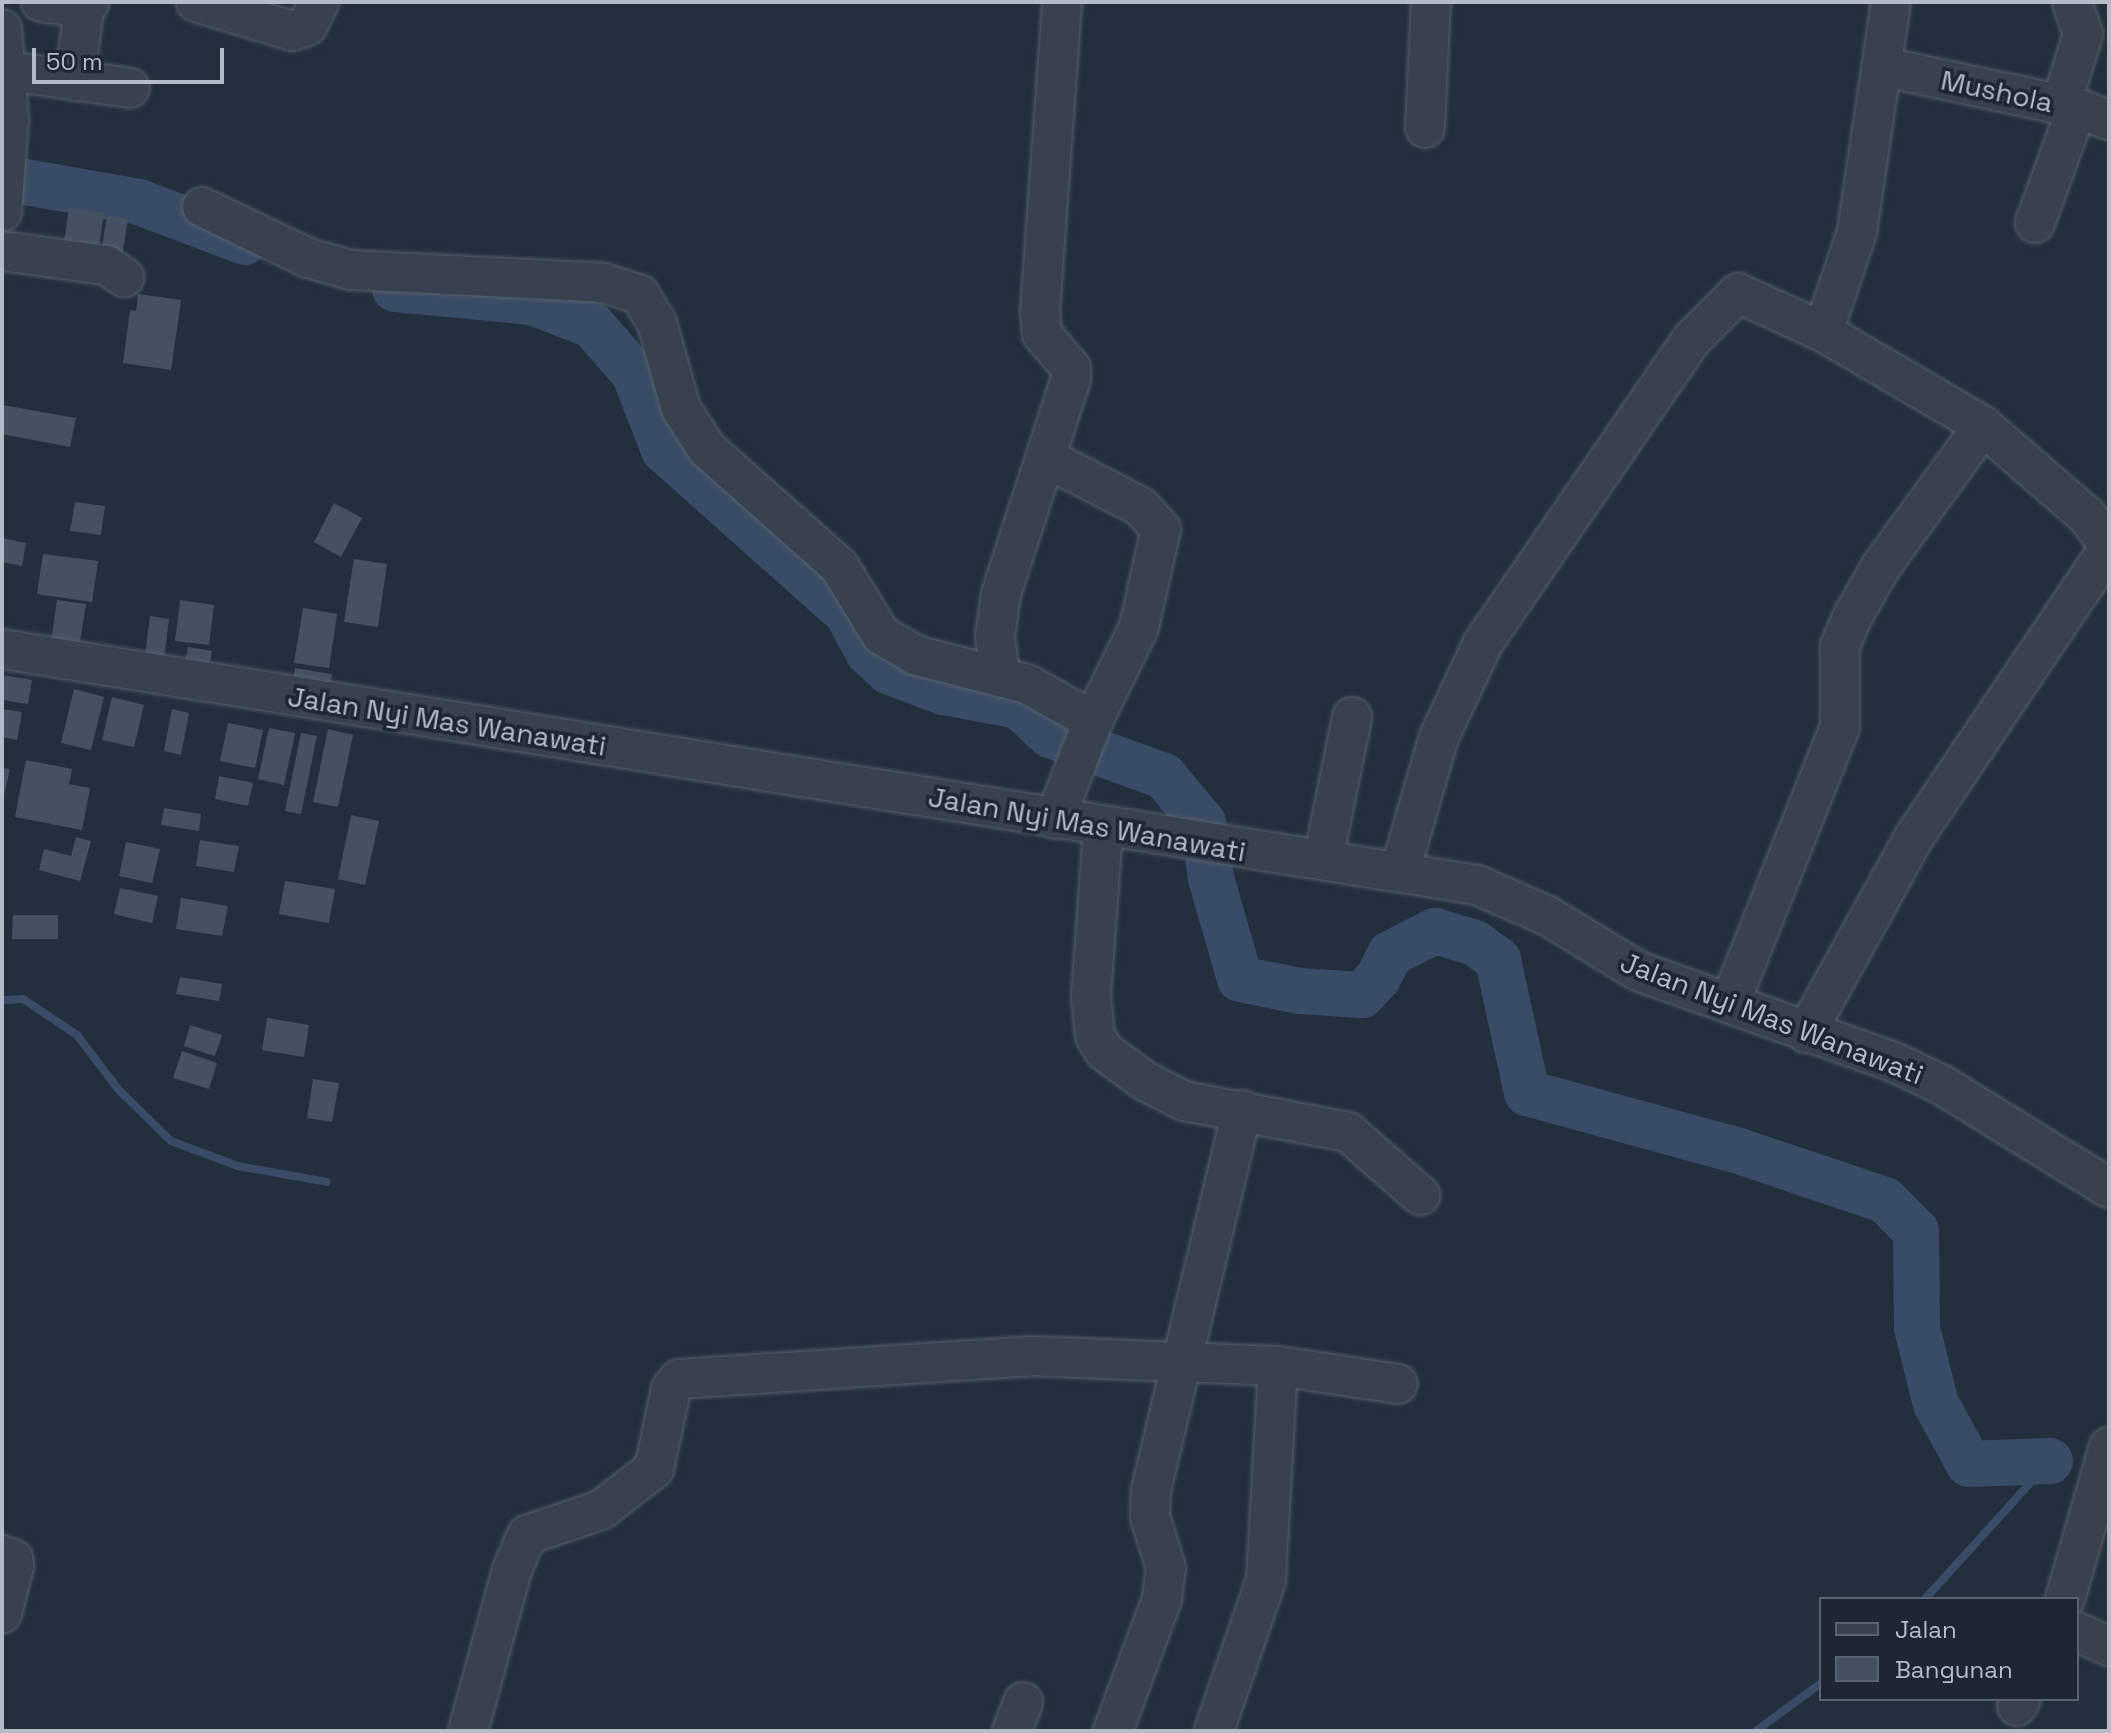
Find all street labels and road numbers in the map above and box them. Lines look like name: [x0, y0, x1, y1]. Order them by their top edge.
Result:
street label: Mushola: [1938, 63, 2056, 119]
street label: Jalan Nyi Mas Wanawati: [285, 679, 609, 763]
street label: Jalan Nyi Mas Wanawati: [926, 780, 1248, 868]
street label: Jalan Nyi Mas Wanawati: [1616, 945, 1928, 1091]

